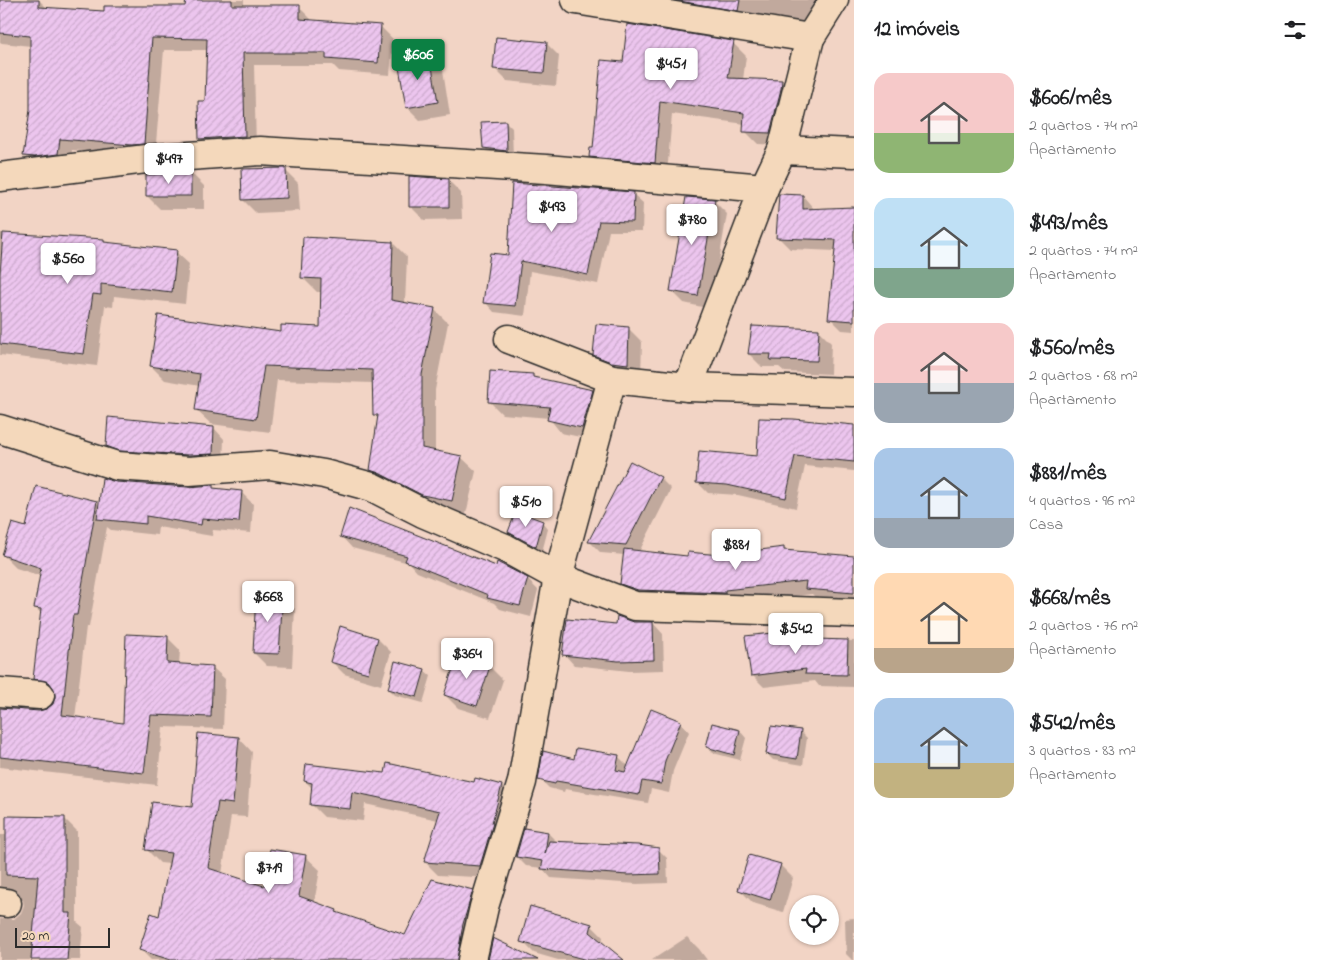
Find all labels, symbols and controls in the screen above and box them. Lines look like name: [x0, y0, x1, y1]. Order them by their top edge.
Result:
text: 12 imóveis: [874, 15, 960, 45]
icon: filters: [1281, 16, 1309, 44]
pin: $606: [388, 38, 448, 81]
text: $606: [403, 43, 433, 67]
pin: $451: [641, 48, 701, 90]
text: $451: [656, 52, 686, 76]
text: $606/mês: [1029, 84, 1112, 114]
icon: home: [914, 93, 974, 153]
text: 2 quartos · 74 m²: [1029, 114, 1138, 138]
text: Apartamento: [1029, 138, 1116, 162]
pin: $497: [139, 142, 199, 185]
text: $497: [155, 147, 183, 171]
pin: $493: [522, 190, 582, 233]
text: $493: [538, 195, 566, 219]
pin: $780: [662, 204, 722, 246]
text: $780: [677, 208, 707, 232]
text: $493/mês: [1029, 209, 1108, 239]
icon: home: [914, 218, 974, 278]
text: 2 quartos · 74 m²: [1029, 239, 1138, 263]
pin: $560: [38, 242, 98, 285]
text: $560: [52, 247, 84, 271]
text: Apartamento: [1029, 263, 1116, 287]
text: $560/mês: [1029, 334, 1115, 364]
icon: home: [914, 343, 974, 403]
text: 2 quartos · 68 m²: [1029, 364, 1138, 388]
text: Apartamento: [1029, 388, 1116, 412]
text: $881/mês: [1029, 459, 1107, 489]
icon: home: [914, 468, 974, 528]
pin: $510: [496, 486, 556, 528]
text: 4 quartos · 96 m²: [1029, 489, 1135, 513]
text: $510: [511, 490, 541, 514]
text: Casa: [1029, 513, 1063, 537]
pin: $881: [706, 528, 766, 571]
text: $881: [723, 533, 749, 557]
pin: $668: [238, 580, 298, 623]
text: $668/mês: [1029, 584, 1111, 614]
text: $668: [253, 585, 283, 609]
icon: home: [914, 593, 974, 653]
pin: $542: [766, 612, 826, 655]
text: 2 quartos · 76 m²: [1029, 614, 1138, 638]
text: $542: [779, 617, 813, 641]
pin: $364: [437, 638, 497, 680]
text: Apartamento: [1029, 638, 1116, 662]
text: $364: [452, 642, 482, 666]
text: $542/mês: [1029, 709, 1116, 739]
icon: home: [914, 718, 974, 778]
text: 3 quartos · 83 m²: [1029, 739, 1136, 763]
text: Apartamento: [1029, 763, 1116, 787]
pin: $719: [239, 852, 299, 894]
text: $719: [256, 856, 282, 880]
map controls: [789, 895, 839, 945]
button: locate: [789, 895, 839, 945]
scale bar: [15, 925, 110, 948]
text: 20 m: [22, 926, 49, 947]

